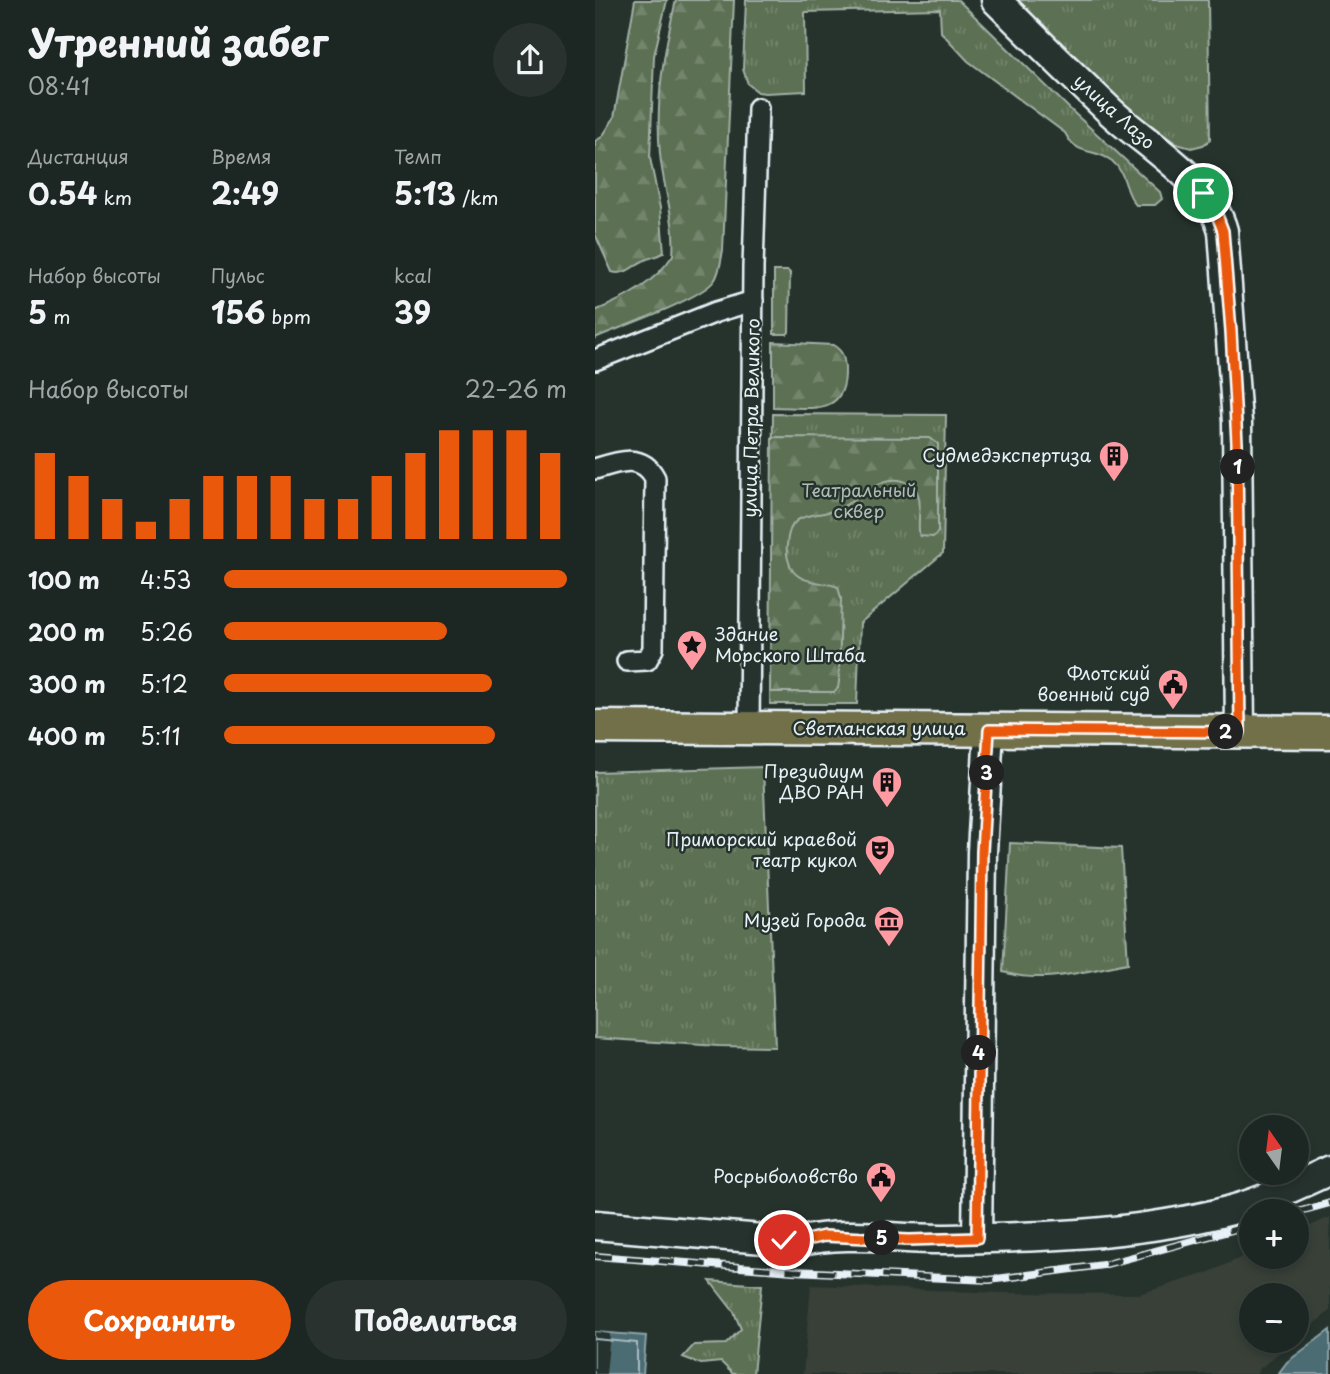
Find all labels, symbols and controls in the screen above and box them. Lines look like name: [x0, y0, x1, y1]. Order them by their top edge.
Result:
text: Утренний забег: [28, 13, 328, 70]
button: share: [493, 23, 567, 97]
street label: улица Лазо: [1068, 67, 1162, 155]
text: 08:41: [28, 68, 90, 103]
text: Дистанция: [28, 142, 129, 170]
text: Время: [211, 142, 272, 170]
text: Темп: [394, 142, 442, 170]
pin: [1173, 163, 1233, 223]
text: 0.54: [28, 170, 97, 215]
text: 2:49: [211, 170, 279, 215]
text: 5:13: [394, 170, 456, 215]
icon: arrive: [1184, 174, 1222, 212]
text: km: [97, 183, 132, 211]
text: /km: [456, 183, 499, 211]
text: Набор высоты: [28, 261, 161, 289]
text: Пульс: [211, 261, 265, 289]
text: kcal: [394, 261, 432, 289]
text: 5: [28, 289, 47, 334]
text: 156: [211, 289, 265, 334]
text: 39: [394, 289, 431, 334]
text: m: [47, 302, 71, 330]
text: bpm: [265, 302, 311, 330]
street label: улица Петра Великого: [735, 318, 766, 518]
text: Набор высоты: [28, 371, 189, 406]
text: 22–26 m: [465, 371, 567, 406]
building icon: Судмедэкспертиза: [1097, 439, 1131, 483]
place label: Судмедэкспертиза: [922, 441, 1092, 468]
pin: 1: [1221, 449, 1255, 484]
text: 1: [1233, 452, 1242, 480]
park label: Театральный сквер: [801, 476, 917, 524]
text: 100 m: [28, 562, 100, 597]
text: 4:53: [140, 562, 191, 597]
text: 200 m: [28, 614, 105, 649]
text: 5:26: [140, 614, 193, 649]
place label: Здание Морского Штаба: [715, 620, 867, 668]
place icon: Здание Морского Штаба: [675, 628, 709, 672]
place label: Флотский военный суд: [1038, 659, 1150, 707]
text: 300 m: [28, 666, 106, 701]
text: 5:12: [140, 666, 188, 701]
public building icon: Флотский военный суд: [1156, 667, 1190, 711]
street label: Светланская улица: [792, 714, 966, 741]
pin: 2: [1209, 714, 1243, 750]
text: 2: [1219, 717, 1232, 745]
text: 400 m: [28, 718, 106, 753]
text: 5:11: [140, 718, 181, 753]
pin: 3: [969, 756, 1005, 790]
place label: Президиум ДВО РАН: [764, 757, 864, 805]
text: 3: [980, 758, 993, 786]
building icon: Президиум ДВО РАН: [870, 765, 904, 809]
place label: Приморский краевой театр кукол: [666, 825, 857, 873]
theatre icon: Приморский краевой театр кукол: [863, 833, 897, 877]
museum icon: Музей Города: [872, 904, 906, 948]
place label: Музей Города: [744, 906, 867, 933]
pin: 4: [961, 1036, 997, 1070]
text: 4: [972, 1038, 985, 1066]
north arrow: [1239, 1115, 1309, 1185]
map controls: [1239, 1115, 1309, 1353]
public building icon: Росрыболовство: [864, 1160, 898, 1204]
place label: Росрыболовство: [713, 1162, 858, 1189]
button: +: [1239, 1199, 1309, 1269]
pin: [754, 1210, 814, 1270]
pin: 5: [865, 1220, 899, 1256]
icon: check: [765, 1221, 803, 1259]
text: 5: [875, 1223, 888, 1251]
button: Сохранить: [28, 1280, 291, 1360]
button: Поделиться: [305, 1280, 567, 1360]
button: −: [1239, 1283, 1309, 1353]

